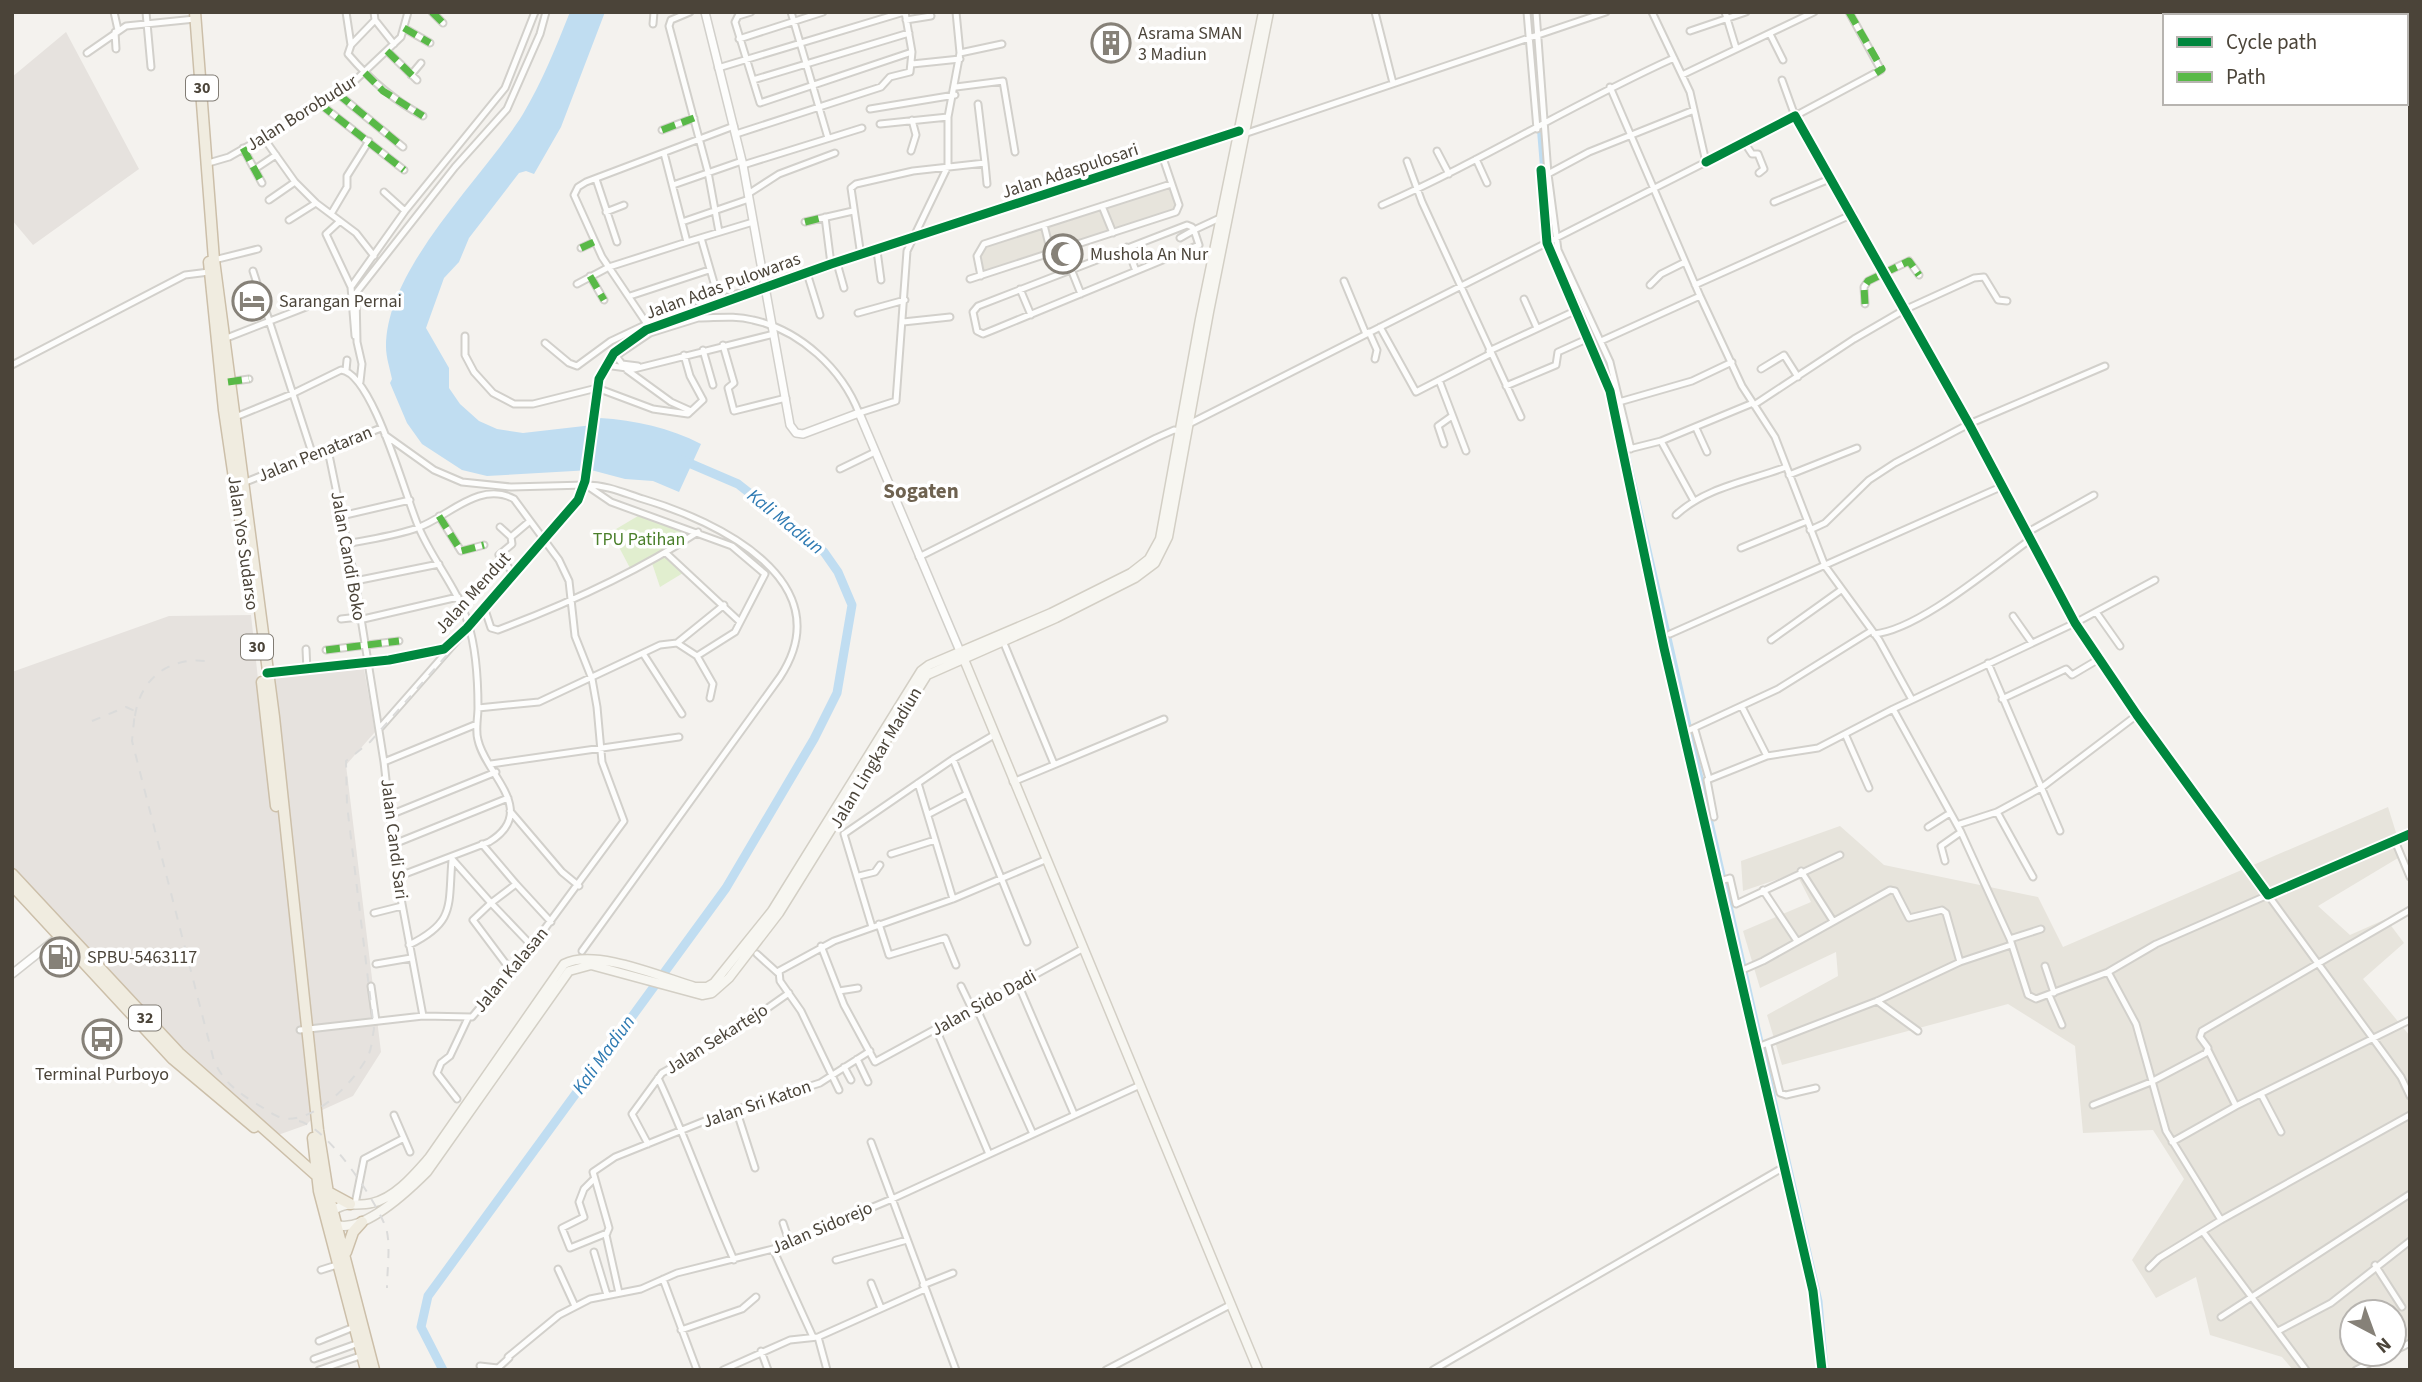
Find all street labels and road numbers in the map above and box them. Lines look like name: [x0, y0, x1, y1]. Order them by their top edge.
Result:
street label: Jalan Borobudur: [242, 68, 363, 157]
road number: 30: [186, 76, 218, 100]
street label: Jalan Adaspulosari: [998, 137, 1142, 205]
street label: Jalan Adas Pulowaras: [642, 246, 804, 326]
street label: Jalan Penataran: [254, 420, 376, 488]
street label: Jalan Yos Sudarso: [221, 474, 265, 612]
street label: Jalan Candi Boko: [324, 489, 372, 623]
street label: Jalan Mendut: [429, 547, 517, 639]
road number: 30: [241, 634, 273, 660]
street label: Jalan Lingkar Madiun: [824, 683, 928, 833]
street label: Jalan Candi Sari: [374, 777, 414, 901]
street label: Jalan Kalasan: [468, 922, 554, 1018]
street label: Jalan Sido Dadi: [927, 964, 1041, 1042]
street label: Jalan Sekartejo: [661, 998, 773, 1080]
road number: 32: [129, 1006, 161, 1030]
street label: Jalan Sri Katon: [699, 1074, 815, 1134]
street label: Jalan Sidorejo: [768, 1195, 876, 1261]

